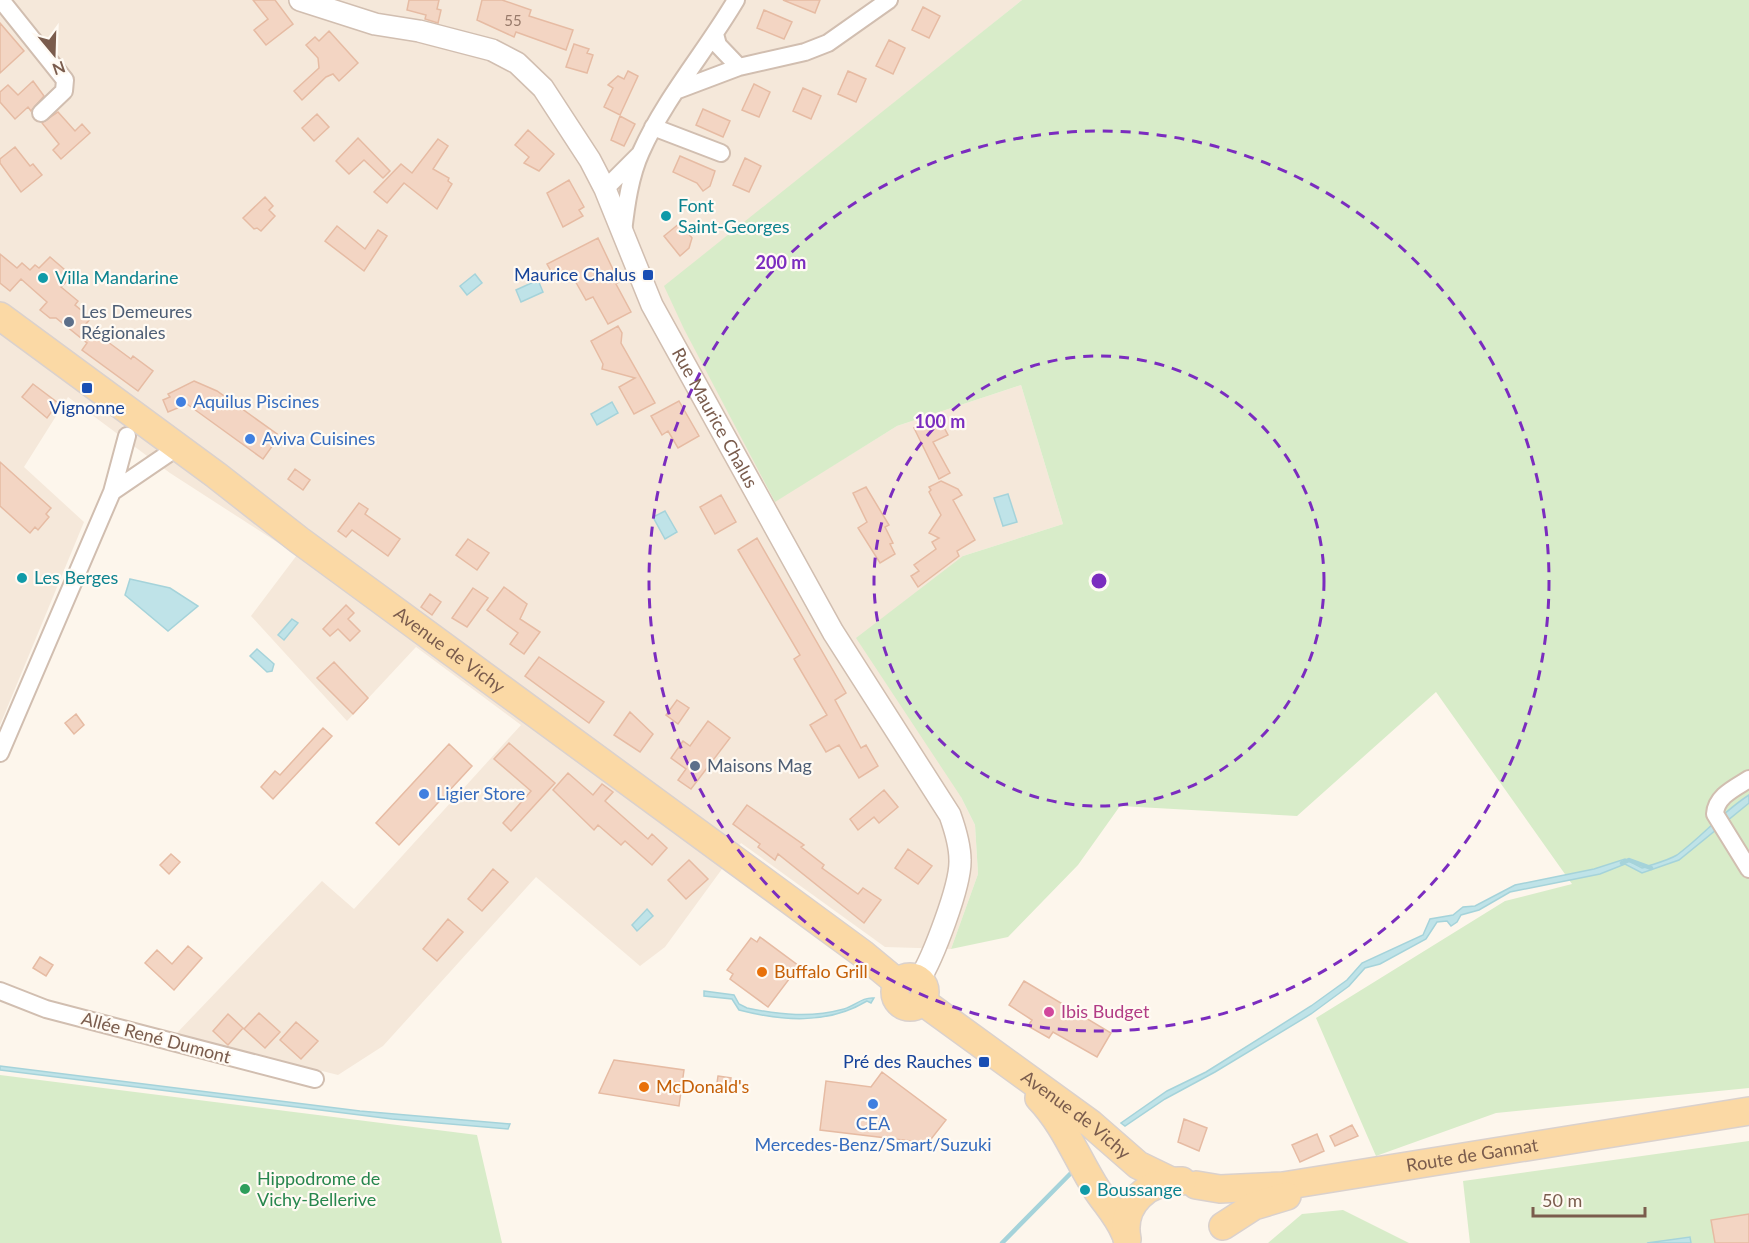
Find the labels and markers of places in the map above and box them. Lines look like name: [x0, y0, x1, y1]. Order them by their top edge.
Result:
place label: Font Saint-Georges: [678, 194, 790, 237]
marker: Font Saint-Georges: [659, 209, 673, 223]
place label: Maurice Chalus: [514, 263, 636, 285]
place label: Villa Mandarine: [55, 266, 178, 288]
marker: Maurice Chalus: [641, 268, 655, 282]
marker: Villa Mandarine: [36, 271, 50, 285]
place label: Les Demeures Régionales: [81, 300, 193, 343]
marker: Les Demeures Régionales: [62, 315, 76, 329]
marker: Vignonne: [80, 381, 94, 395]
place label: Aquilus Piscines: [193, 390, 319, 412]
marker: Aquilus Piscines: [174, 395, 188, 409]
place label: Vignonne: [49, 396, 125, 418]
place label: Aviva Cuisines: [262, 427, 376, 449]
marker: Aviva Cuisines: [243, 432, 257, 446]
place label: Les Berges: [34, 566, 119, 588]
marker: Les Berges: [15, 571, 29, 585]
centre of rings: [1089, 571, 1109, 591]
place label: Maisons Mag: [707, 754, 812, 776]
marker: Maisons Mag: [688, 759, 702, 773]
place label: Ligier Store: [436, 782, 525, 804]
marker: Ligier Store: [417, 787, 431, 801]
place label: Buffalo Grill: [774, 960, 868, 982]
marker: Buffalo Grill: [755, 965, 769, 979]
place label: Ibis Budget: [1061, 1000, 1150, 1022]
marker: Ibis Budget: [1042, 1005, 1056, 1019]
place label: Pré des Rauches: [843, 1050, 972, 1072]
marker: Pré des Rauches: [977, 1055, 991, 1069]
place label: McDonald's: [656, 1075, 750, 1097]
marker: McDonald's: [637, 1080, 651, 1094]
marker: CEA Mercedes-Benz/Smart/Suzuki: [866, 1097, 880, 1111]
place label: CEA Mercedes-Benz/Smart/Suzuki: [754, 1112, 992, 1155]
place label: Hippodrome de Vichy-Bellerive: [257, 1167, 380, 1210]
place label: Boussange: [1097, 1178, 1182, 1200]
marker: Hippodrome de Vichy-Bellerive: [238, 1182, 252, 1196]
marker: Boussange: [1078, 1183, 1092, 1197]

